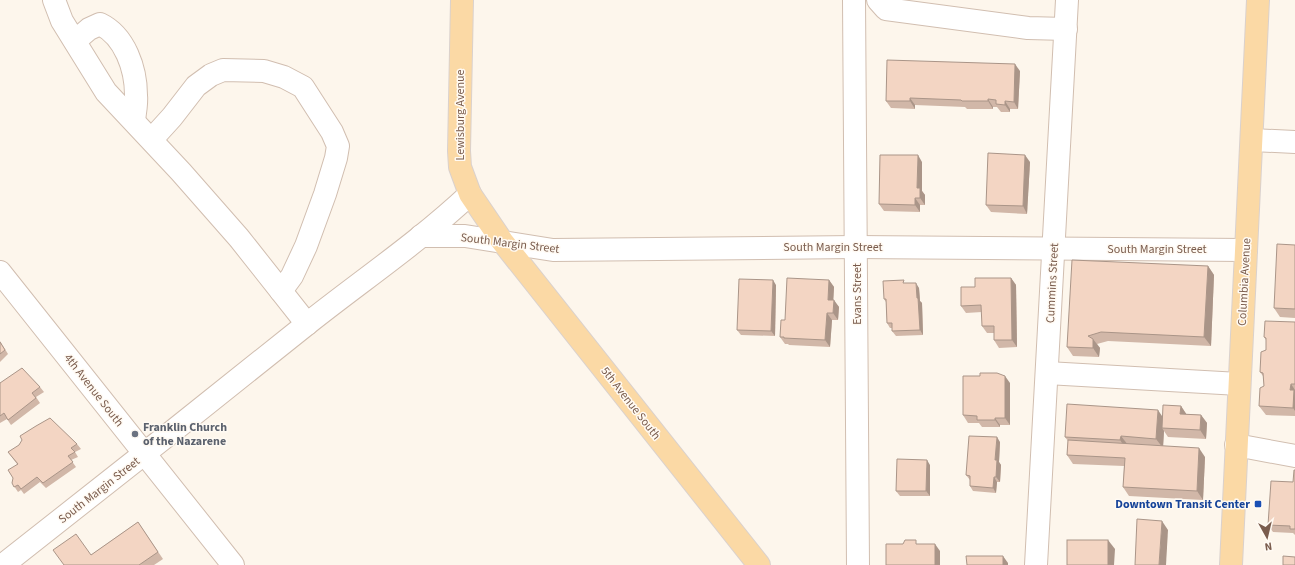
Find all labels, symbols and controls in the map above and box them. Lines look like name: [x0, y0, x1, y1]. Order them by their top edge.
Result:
street label: Lewisburg Avenue: [452, 69, 469, 160]
street label: South Margin Street: [460, 229, 560, 258]
street label: Columbia Avenue: [1234, 238, 1255, 326]
street label: South Margin Street: [783, 239, 883, 256]
street label: South Margin Street: [1107, 241, 1207, 258]
street label: Cummins Street: [1042, 243, 1063, 324]
street label: Evans Street: [849, 263, 866, 325]
street label: 4th Avenue South: [60, 350, 128, 430]
street label: 5th Avenue South: [597, 363, 665, 443]
place label: Franklin Church of the Nazarene: [143, 419, 227, 450]
marker: Franklin Church of the Nazarene: [130, 429, 140, 439]
street label: South Margin Street: [55, 453, 144, 528]
place label: Downtown Transit Center: [1115, 496, 1250, 513]
marker: Downtown Transit Center: [1253, 499, 1263, 509]
north arrow: [1247, 517, 1287, 557]
text: N: [1264, 538, 1273, 554]

